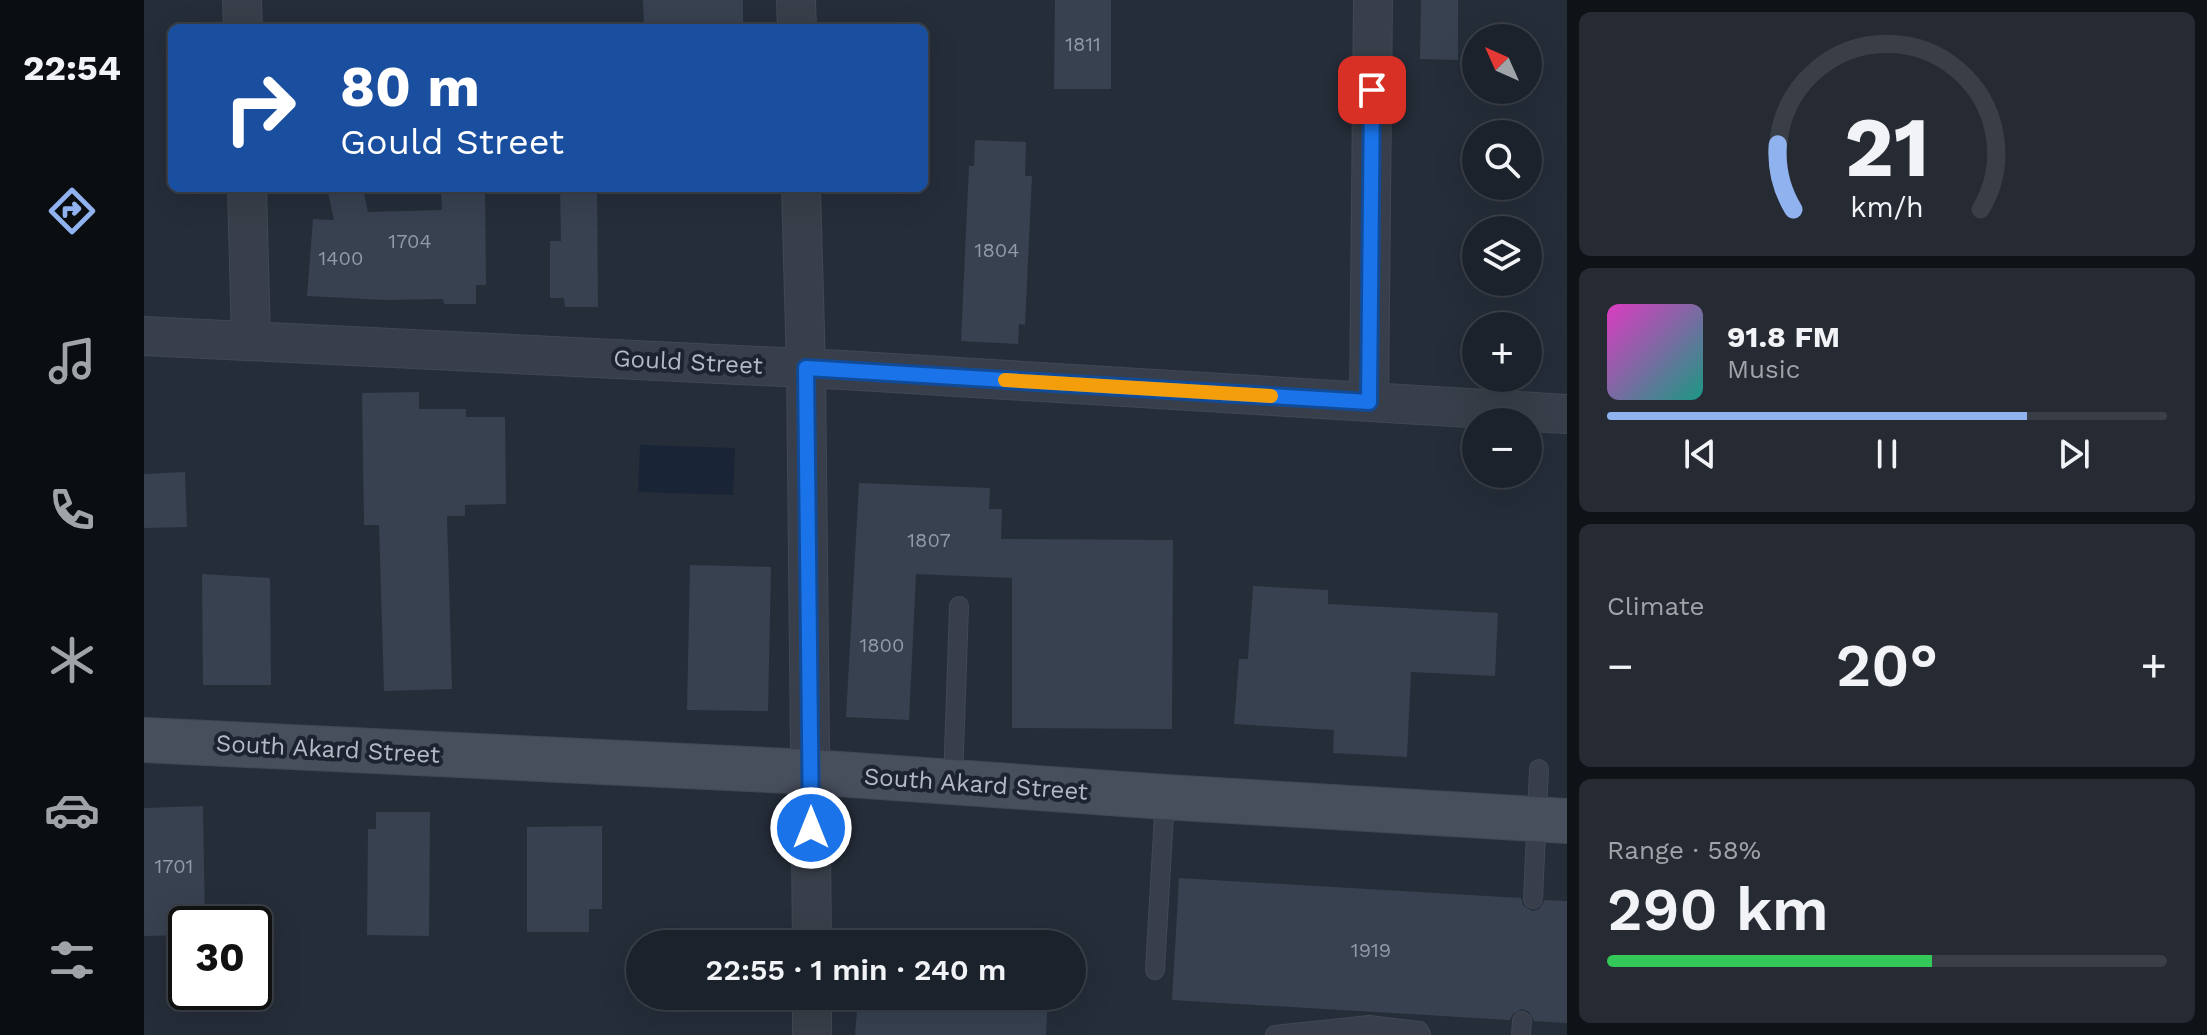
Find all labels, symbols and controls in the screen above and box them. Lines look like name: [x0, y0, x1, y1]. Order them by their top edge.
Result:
north arrow: [1462, 24, 1542, 104]
map controls: [1462, 24, 1542, 488]
house number: 1811: [1065, 32, 1101, 56]
text: 22:54: [23, 47, 121, 89]
text: 80 m: [340, 54, 480, 120]
icon: right: [208, 56, 312, 160]
pin: [1338, 56, 1406, 124]
icon: arrive: [1350, 68, 1394, 112]
text: 21: [1844, 98, 1930, 195]
button: search: [1462, 120, 1542, 200]
text: Gould Street: [340, 121, 564, 163]
icon: directions: [44, 183, 100, 239]
text: km/h: [1850, 190, 1924, 224]
button: layers: [1462, 216, 1542, 296]
house number: 1704: [388, 229, 432, 253]
house number: 1804: [975, 238, 1019, 262]
house number: 1400: [319, 246, 363, 270]
button: +: [1462, 312, 1542, 392]
text: 91.8 FM: [1727, 319, 1840, 354]
icon: music: [44, 333, 100, 389]
street label: Gould Street: [613, 344, 763, 380]
text: Music: [1727, 354, 1800, 384]
button: −: [1462, 408, 1542, 488]
icon: previous: [1678, 432, 1722, 476]
icon: pause: [1865, 432, 1909, 476]
icon: next: [2052, 432, 2096, 476]
icon: phone: [44, 482, 100, 538]
house number: 1807: [907, 528, 951, 552]
text: Climate: [1607, 591, 1705, 621]
text: 20°: [1836, 630, 1938, 701]
icon: climate: [44, 632, 100, 688]
house number: 1800: [860, 633, 905, 657]
text: −: [1607, 640, 1634, 692]
text: +: [2140, 640, 2167, 692]
street label: South Akard Street: [215, 729, 441, 769]
street label: South Akard Street: [863, 762, 1089, 806]
icon: car: [44, 782, 100, 838]
position arrow: [769, 786, 853, 870]
text: Range · 58%: [1607, 835, 1761, 865]
house number: 1701: [155, 854, 193, 878]
text: 290 km: [1607, 874, 1829, 945]
speed limit sign: 30: [168, 906, 272, 1010]
icon: filters: [44, 932, 100, 988]
house number: 1919: [1351, 938, 1391, 962]
text: 22:55 · 1 min · 240 m: [706, 952, 1006, 987]

